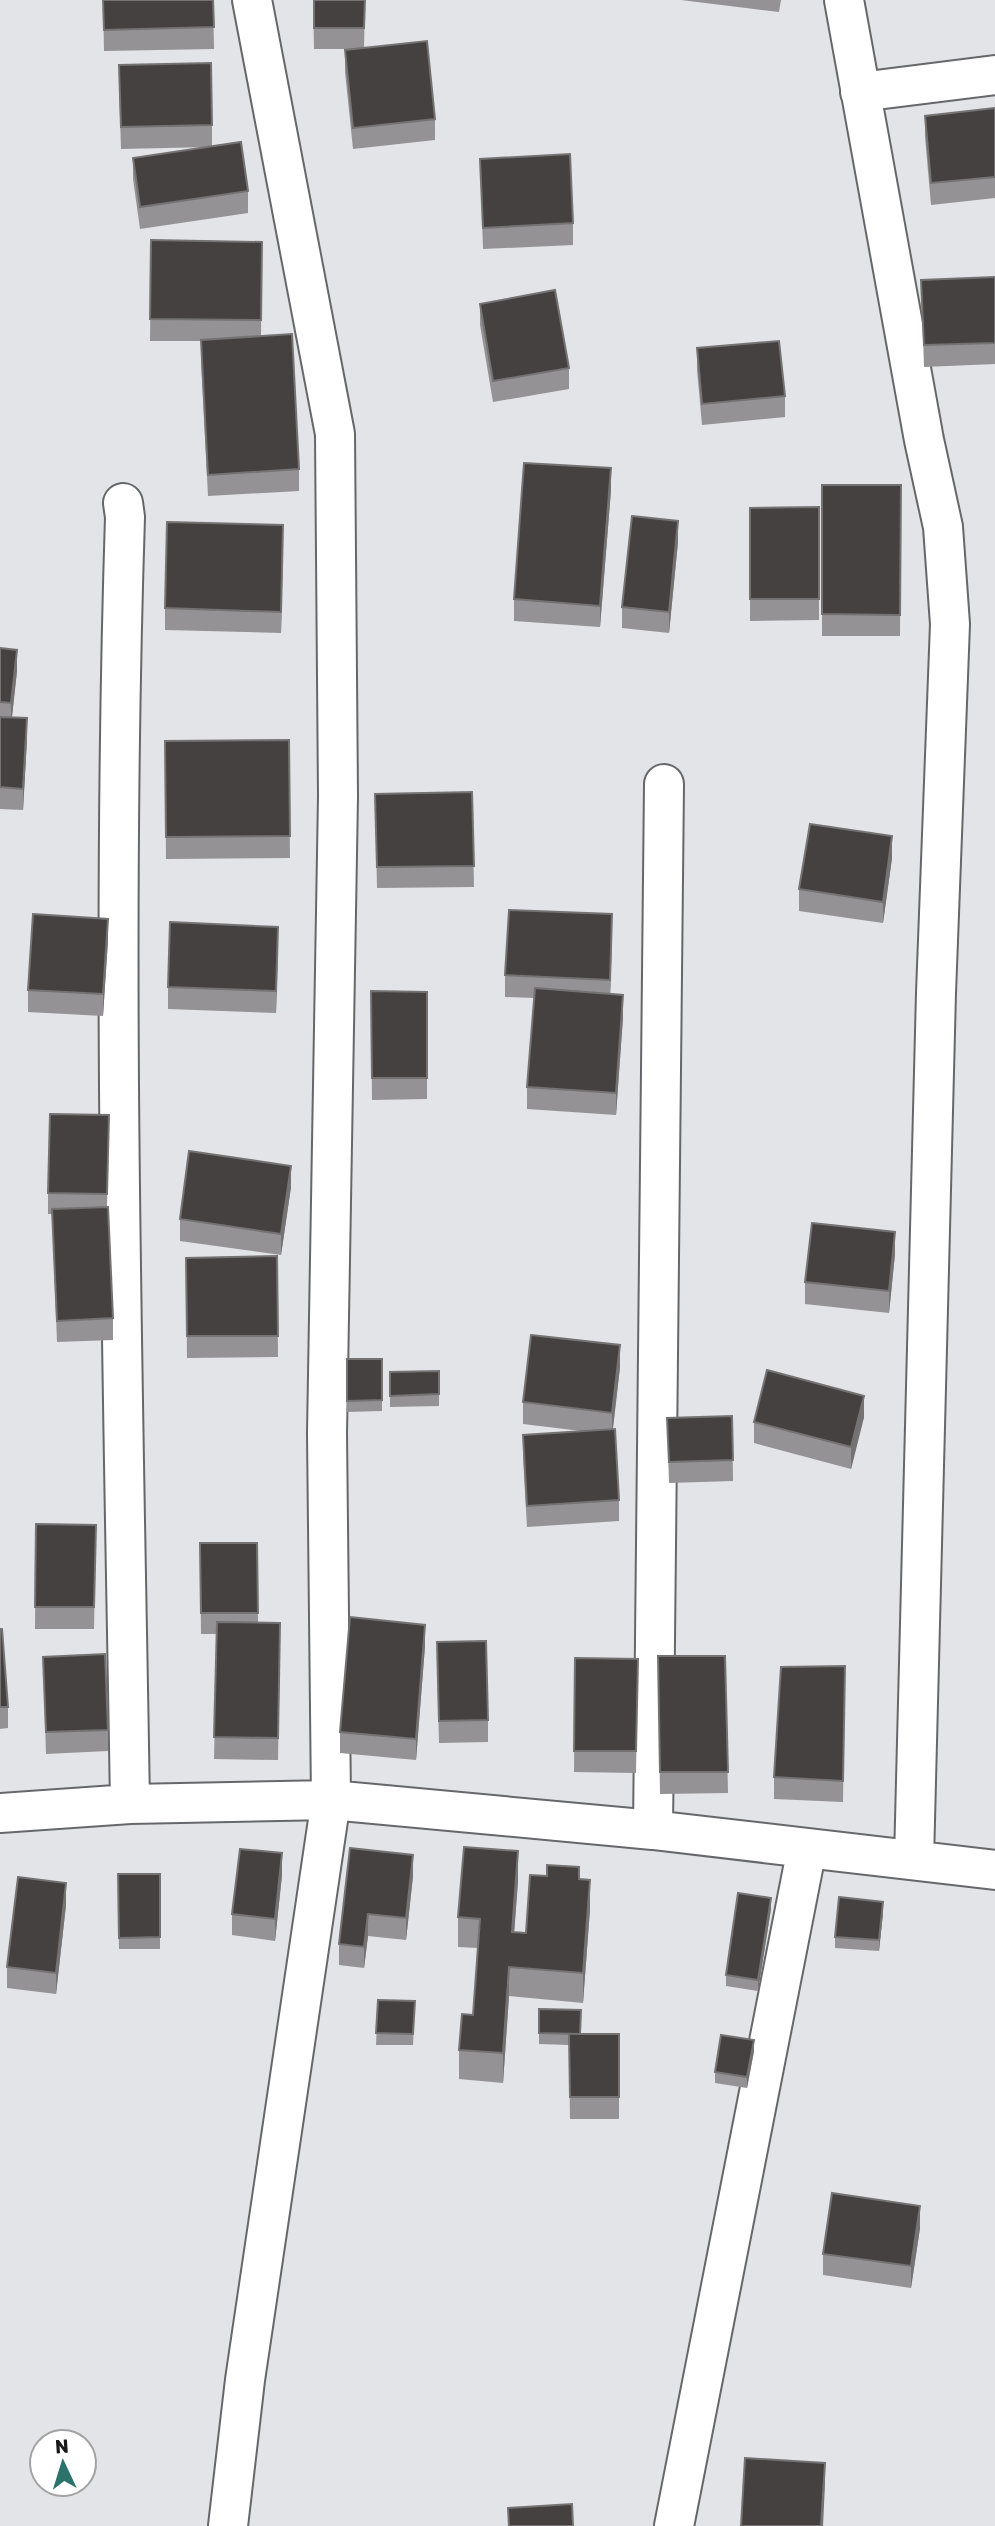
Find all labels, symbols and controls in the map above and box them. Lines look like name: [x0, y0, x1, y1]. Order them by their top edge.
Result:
north arrow: [28, 2428, 98, 2498]
text: N: [54, 2435, 69, 2458]

